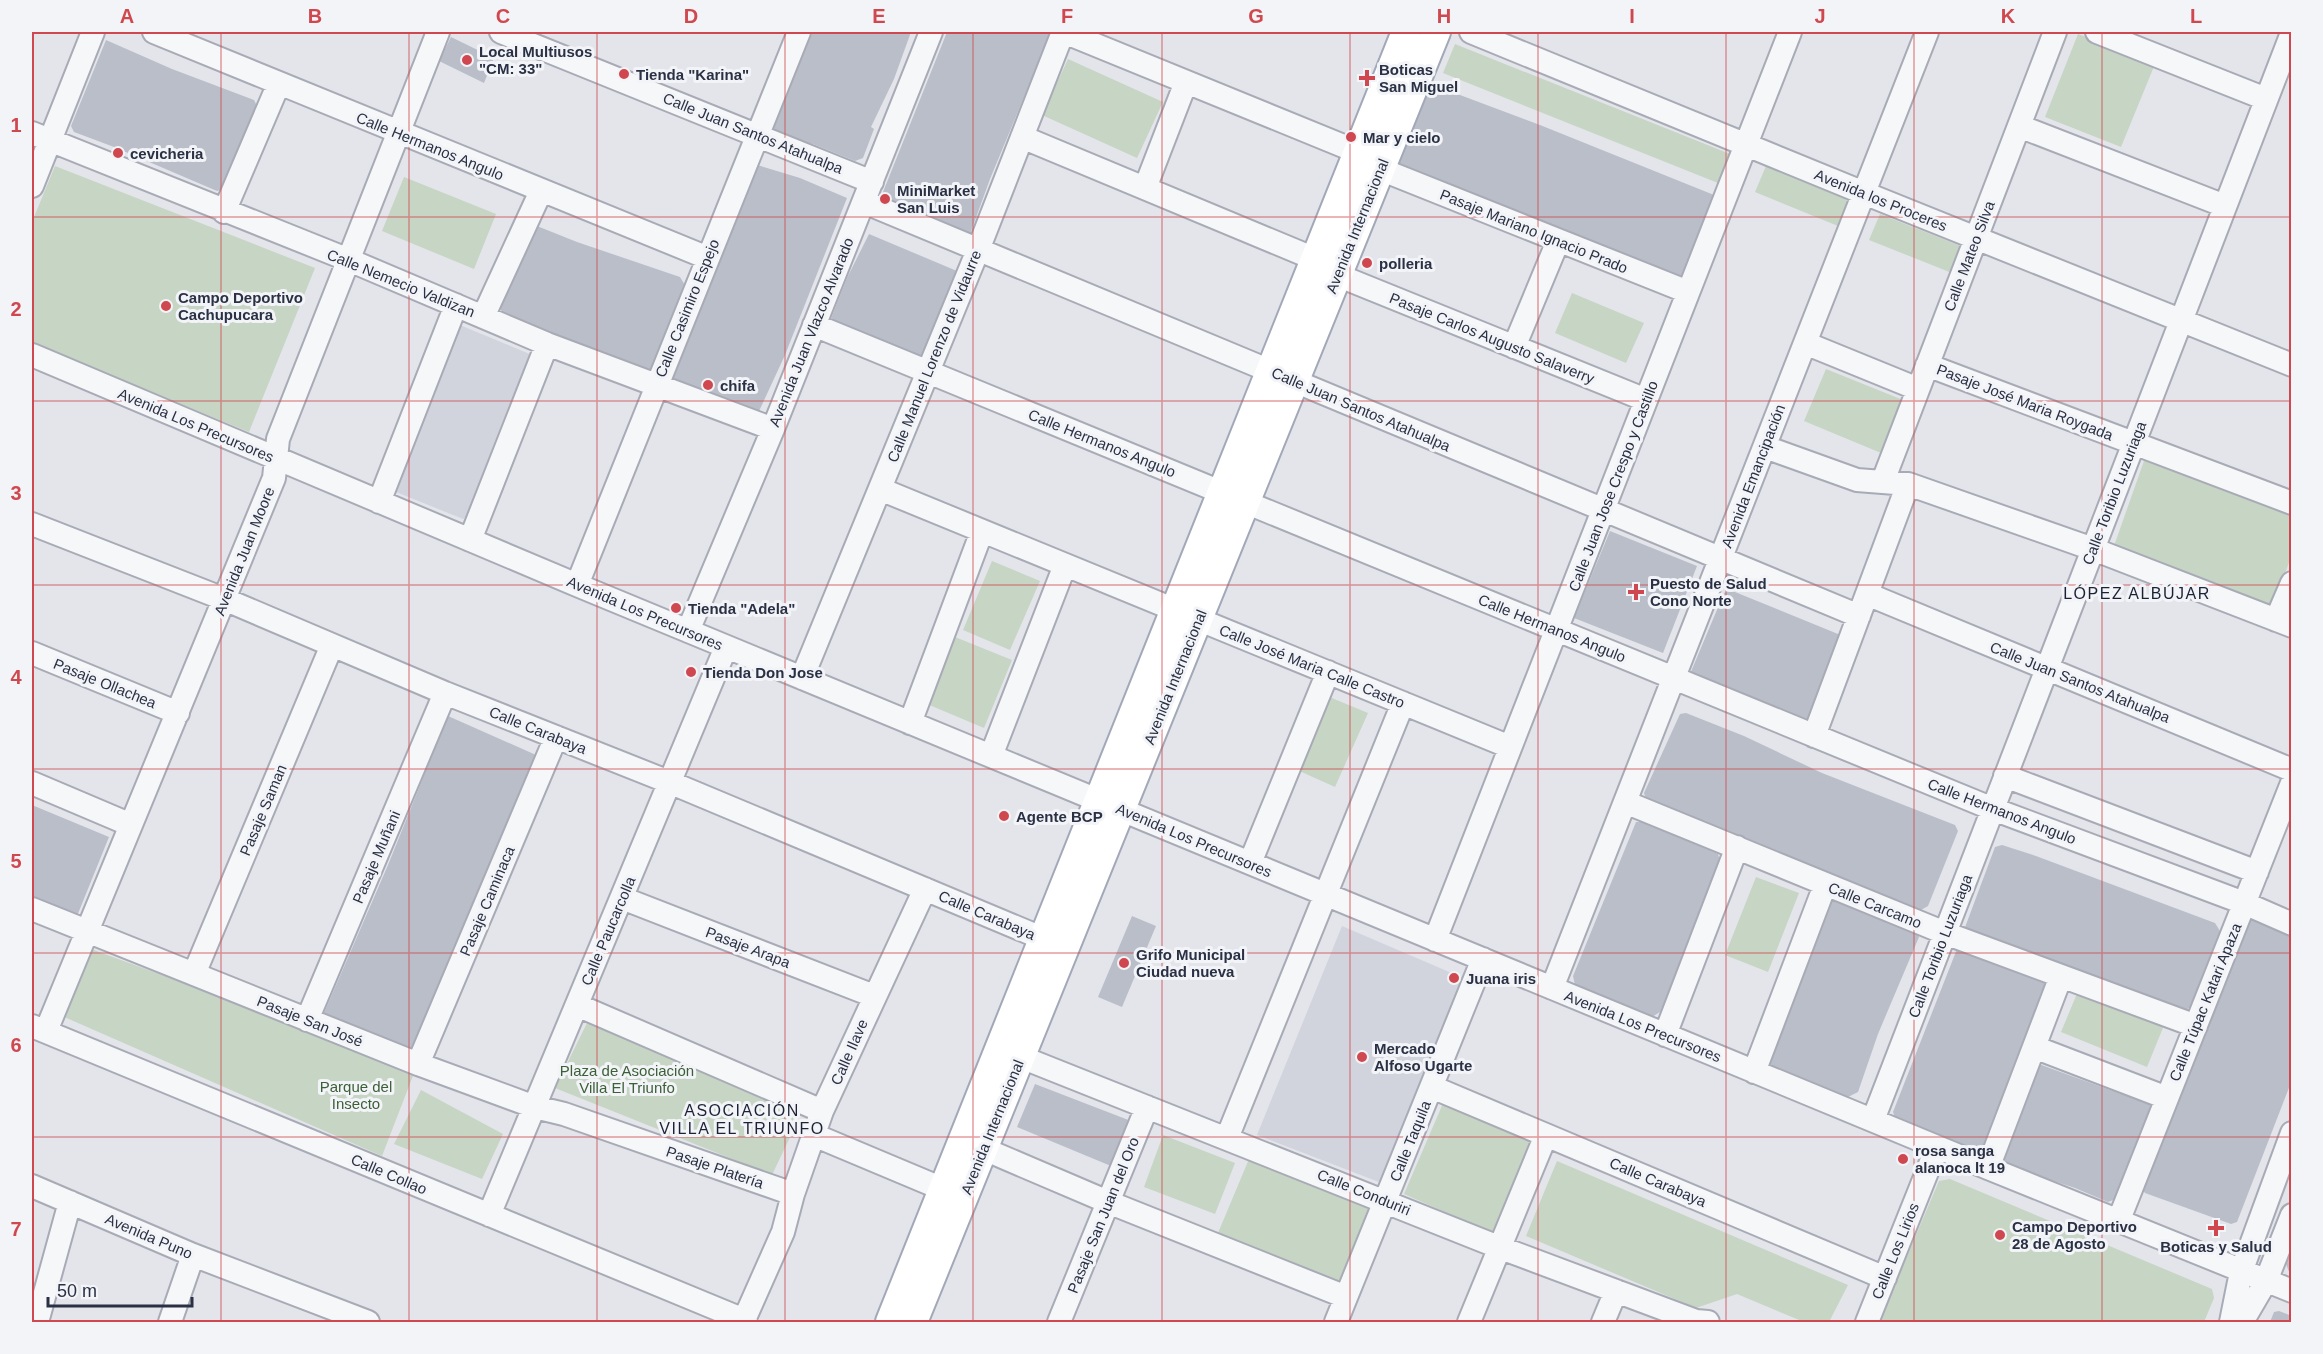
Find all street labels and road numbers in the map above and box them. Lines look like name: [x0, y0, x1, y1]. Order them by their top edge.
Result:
street label: Calle Juan Santos Atahualpa: [661, 89, 846, 177]
street label: Calle Hermanos Angulo: [354, 109, 506, 183]
street label: Avenida Internacional: [1322, 156, 1392, 296]
street label: Avenida los Proceres: [1812, 166, 1950, 234]
street label: Pasaje Mariano Ignacio Prado: [1438, 185, 1630, 277]
street label: Calle Mateo Silva: [1940, 198, 1998, 314]
street label: Avenida Juan Vlazco Alvarado: [765, 235, 857, 429]
street label: Calle Casimiro Espejo: [651, 236, 723, 380]
street label: Calle Nemecio Valdizan: [325, 245, 477, 321]
street label: Calle Manuel Lorenzo de Vidaurre: [884, 247, 984, 465]
street label: Pasaje Carlos Augusto Salaverry: [1387, 289, 1597, 387]
street label: Pasaje José Maria Roygada: [1934, 360, 2116, 444]
street label: Calle Juan Santos Atahualpa: [1269, 364, 1454, 455]
street label: Calle Juan Jose Crespo y Castillo: [1565, 378, 1661, 594]
street label: Avenida Los Precursores: [116, 384, 276, 466]
street label: Avenida Emancipación: [1718, 402, 1788, 550]
street label: Calle Hermanos Angulo: [1026, 406, 1178, 480]
street label: Calle Toribio Luzuriaga: [2079, 418, 2149, 567]
street label: Avenida Juan Moore: [210, 484, 278, 618]
street label: Avenida Los Precursores: [565, 572, 725, 654]
street label: Calle Hermanos Angulo: [1476, 591, 1628, 665]
street label: Avenida Internacional: [1140, 607, 1210, 747]
street label: Calle José Maria Calle Castro: [1217, 621, 1407, 711]
street label: Calle Juan Santos Atahualpa: [1988, 638, 2173, 726]
street label: Pasaje Ollachea: [51, 655, 159, 712]
street label: Calle Carabaya: [487, 703, 590, 757]
street label: Pasaje Saman: [236, 762, 290, 858]
street label: Calle Hermanos Angulo: [1925, 775, 2079, 847]
street label: Avenida Los Precursores: [1114, 799, 1274, 881]
street label: Pasaje Muñani: [349, 808, 403, 906]
street label: Pasaje Caminaca: [456, 843, 518, 958]
street label: Calle Toribio Luzuriaga: [1905, 871, 1975, 1020]
street label: Calle Paucarcolla: [577, 873, 639, 988]
street label: Calle Carcamo: [1826, 879, 1924, 931]
street label: Calle Carabaya: [936, 887, 1039, 943]
street label: Calle Túpac Katari Apaza: [2165, 920, 2245, 1084]
street label: Pasaje Arapa: [703, 923, 793, 971]
street label: Avenida Los Precursores: [1562, 987, 1724, 1065]
street label: Pasaje San José: [255, 992, 365, 1050]
street label: Calle Ilave: [827, 1017, 871, 1087]
street label: Avenida Internacional: [957, 1057, 1027, 1197]
street label: Calle Taquila: [1386, 1098, 1434, 1184]
street label: Pasaje San Juan del Oro: [1064, 1134, 1142, 1296]
street label: Pasaje Platería: [664, 1142, 766, 1192]
street label: Calle Collao: [348, 1150, 430, 1198]
street label: Calle Carabaya: [1607, 1154, 1710, 1210]
street label: Calle Conduriri: [1315, 1166, 1413, 1218]
street label: Calle Los Lirios: [1868, 1200, 1922, 1302]
street label: Avenida Puno: [103, 1210, 195, 1262]

